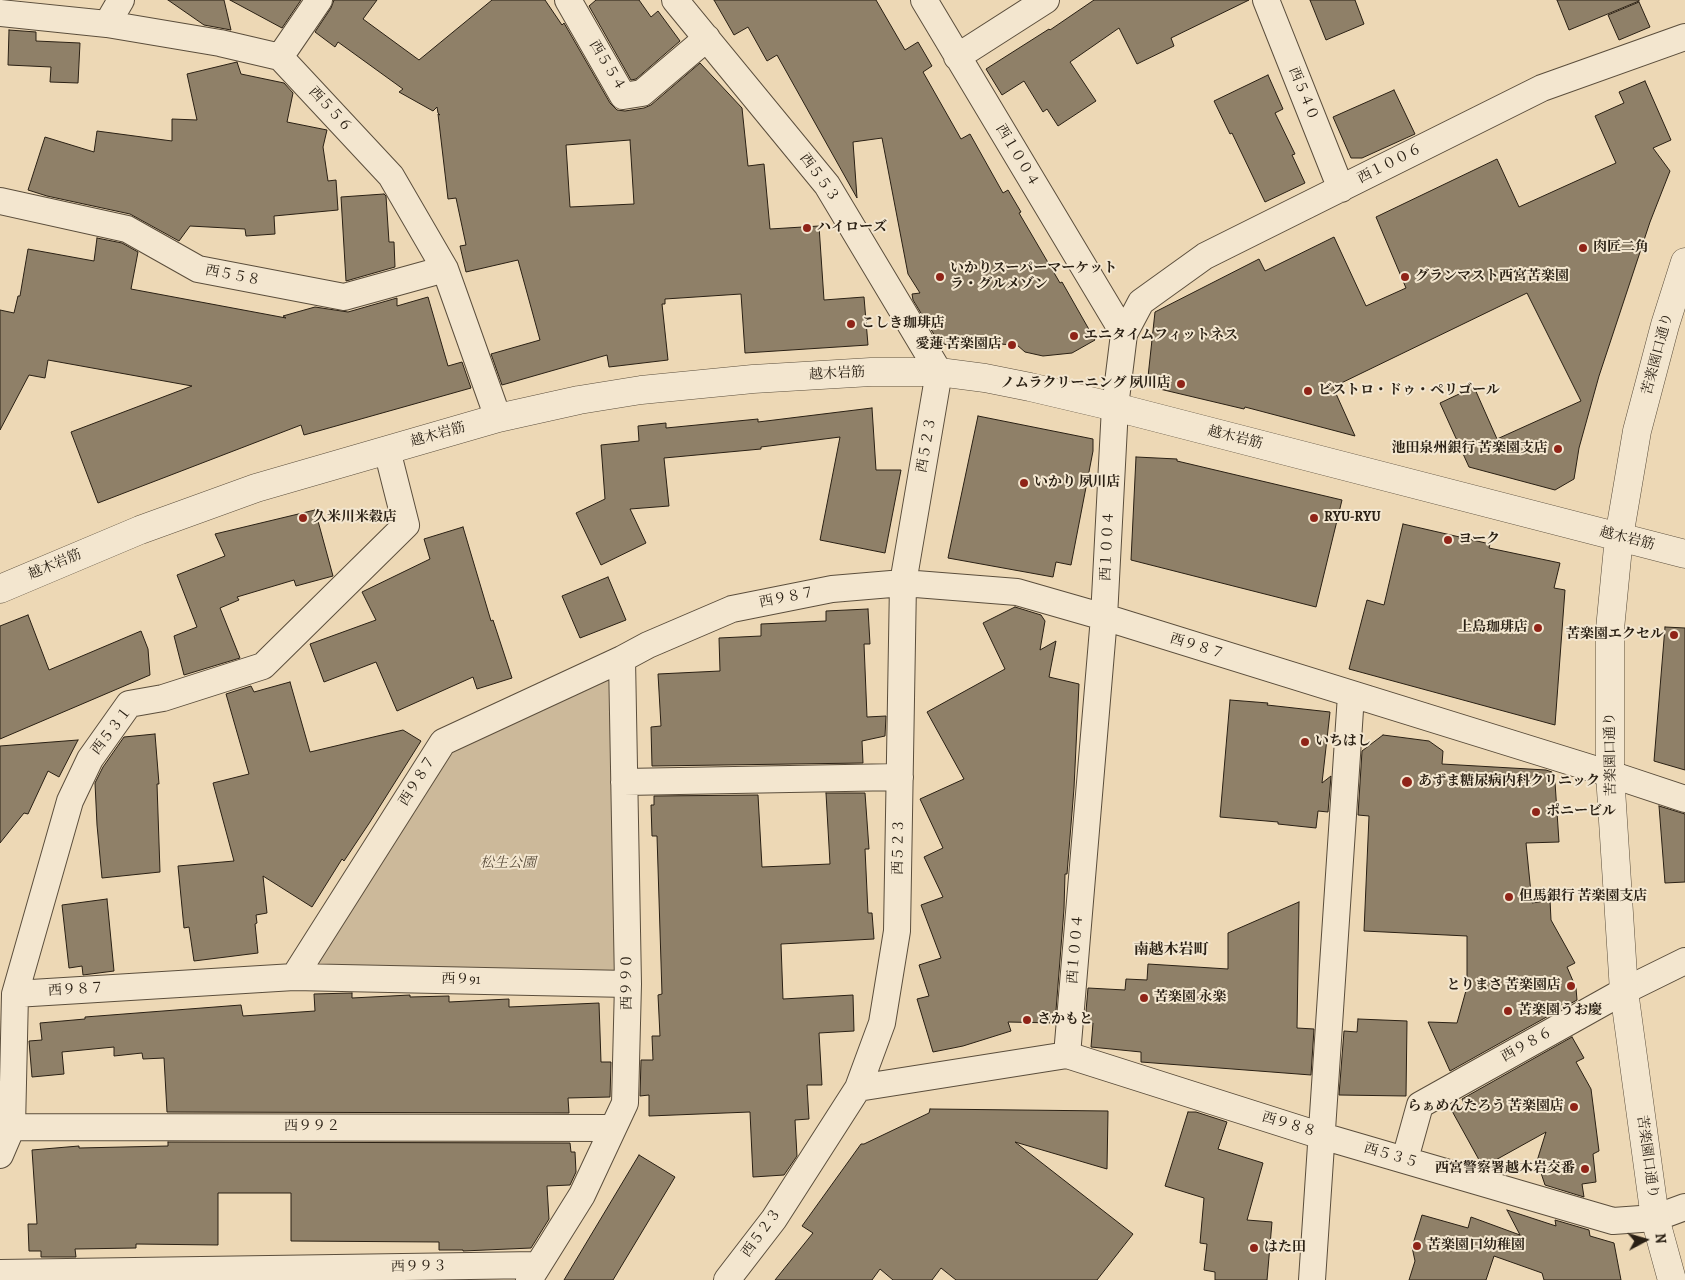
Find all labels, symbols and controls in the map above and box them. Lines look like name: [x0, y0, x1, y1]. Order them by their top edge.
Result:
street label: 西５５４: [585, 38, 629, 94]
street label: 西５４０: [1285, 65, 1321, 123]
street label: 西５５６: [305, 84, 355, 136]
street label: 西１００４: [992, 122, 1042, 190]
street label: 西１００６: [1355, 141, 1425, 187]
street label: 西５５３: [796, 150, 842, 206]
place label: ハイローズ: [817, 220, 887, 236]
marker: ハイローズ: [801, 222, 813, 234]
place label: 肉匠二角: [1593, 240, 1649, 256]
marker: 肉匠二角: [1577, 242, 1589, 254]
place label: いかりスーパーマーケット ラ・グルメゾン: [950, 261, 1117, 294]
street label: 西５５８: [204, 262, 262, 290]
place label: グランマスト西宮苦楽園: [1415, 269, 1569, 285]
marker: いかりスーパーマーケット ラ・グルメゾン: [934, 271, 946, 283]
marker: グランマスト西宮苦楽園: [1399, 271, 1411, 283]
street label: 苦楽園口通り: [1639, 311, 1677, 397]
place label: こしき珈琲店: [861, 316, 945, 332]
marker: こしき珈琲店: [845, 318, 857, 330]
place label: エニタイムフィットネス: [1084, 328, 1238, 344]
marker: エニタイムフィットネス: [1068, 330, 1080, 342]
place label: 愛蓮 苦楽園店: [916, 337, 1002, 353]
marker: 愛蓮 苦楽園店: [1006, 339, 1018, 351]
street label: 越木岩筋: [809, 364, 865, 384]
place label: ノムラクリーニング 夙川店: [1001, 376, 1171, 392]
marker: ノムラクリーニング 夙川店: [1175, 378, 1187, 390]
place label: ビストロ・ドゥ・ペリゴール: [1318, 383, 1500, 399]
marker: ビストロ・ドゥ・ペリゴール: [1302, 385, 1314, 397]
street label: 西５２３: [914, 416, 940, 474]
street label: 越木岩筋: [409, 419, 467, 451]
street label: 越木岩筋: [1206, 423, 1264, 453]
place label: 池田泉州銀行 苦楽園支店: [1392, 441, 1548, 457]
marker: 池田泉州銀行 苦楽園支店: [1552, 443, 1564, 455]
place label: いかり 夙川店: [1034, 475, 1120, 491]
marker: いかり 夙川店: [1018, 477, 1030, 489]
place label: 久米川米穀店: [313, 510, 397, 526]
place label: RYU-RYU: [1324, 510, 1381, 526]
street label: 西１００４: [1098, 511, 1118, 581]
marker: 久米川米穀店: [297, 512, 309, 524]
marker: RYU-RYU: [1308, 512, 1320, 524]
street label: 越木岩筋: [1598, 524, 1656, 554]
place label: ヨーク: [1458, 532, 1500, 548]
marker: ヨーク: [1442, 534, 1454, 546]
street label: 越木岩筋: [26, 546, 84, 584]
street label: 西９８７: [758, 584, 816, 612]
place label: 上島珈琲店: [1458, 620, 1528, 636]
marker: 上島珈琲店: [1532, 622, 1544, 634]
place label: 苦楽園エクセル: [1566, 627, 1664, 643]
marker: 苦楽園エクセル: [1668, 629, 1680, 641]
street label: 西９８７: [1168, 631, 1226, 663]
street label: 西５３１: [88, 704, 136, 758]
street label: 苦楽園口通り: [1602, 712, 1620, 796]
place label: いちはし: [1315, 734, 1371, 750]
marker: いちはし: [1299, 736, 1311, 748]
street label: 西９８７: [396, 753, 440, 809]
place label: あずま糖尿病内科クリニック: [1418, 774, 1600, 790]
marker: あずま糖尿病内科クリニック: [1400, 775, 1414, 789]
place label: ポニービル: [1546, 804, 1616, 820]
marker: ポニービル: [1530, 806, 1542, 818]
street label: 西５２３: [890, 819, 908, 875]
park label: 松生公園: [480, 856, 536, 872]
place label: 但馬銀行 苦楽園支店: [1519, 889, 1647, 905]
marker: 但馬銀行 苦楽園支店: [1503, 891, 1515, 903]
street label: 西１００４: [1065, 913, 1087, 985]
district label: 南越木岩町: [1134, 941, 1208, 959]
street label: 西９９０: [620, 954, 636, 1010]
street label: 西９91: [441, 971, 481, 989]
place label: とりまさ 苦楽園店: [1447, 978, 1561, 994]
street label: 西９８７: [48, 980, 104, 1000]
marker: とりまさ 苦楽園店: [1565, 980, 1577, 992]
place label: 苦楽園 永楽: [1154, 990, 1226, 1006]
marker: 苦楽園 永楽: [1138, 992, 1150, 1004]
place label: 苦楽園うお慶: [1518, 1003, 1602, 1019]
marker: 苦楽園うお慶: [1502, 1005, 1514, 1017]
place label: さかもと: [1037, 1012, 1093, 1028]
marker: さかもと: [1021, 1014, 1033, 1026]
street label: 西９８６: [1498, 1024, 1556, 1066]
place label: らぁめんたろう 苦楽園店: [1408, 1099, 1564, 1115]
marker: らぁめんたろう 苦楽園店: [1568, 1101, 1580, 1113]
street label: 西９８８: [1260, 1109, 1318, 1141]
street label: 苦楽園口通り: [1633, 1114, 1661, 1200]
street label: 西９９２: [284, 1119, 340, 1135]
street label: 西５３５: [1362, 1140, 1420, 1172]
place label: 西宮警察署越木岩交番: [1435, 1161, 1575, 1177]
marker: 西宮警察署越木岩交番: [1579, 1163, 1591, 1175]
street label: 西５２３: [739, 1205, 785, 1261]
north arrow: [1620, 1215, 1670, 1265]
text: N: [1650, 1232, 1670, 1244]
place label: 苦楽園口幼稚園: [1427, 1238, 1525, 1254]
place label: はた田: [1264, 1240, 1306, 1256]
marker: 苦楽園口幼稚園: [1411, 1240, 1423, 1252]
marker: はた田: [1248, 1242, 1260, 1254]
street label: 西９９３: [391, 1258, 447, 1276]

